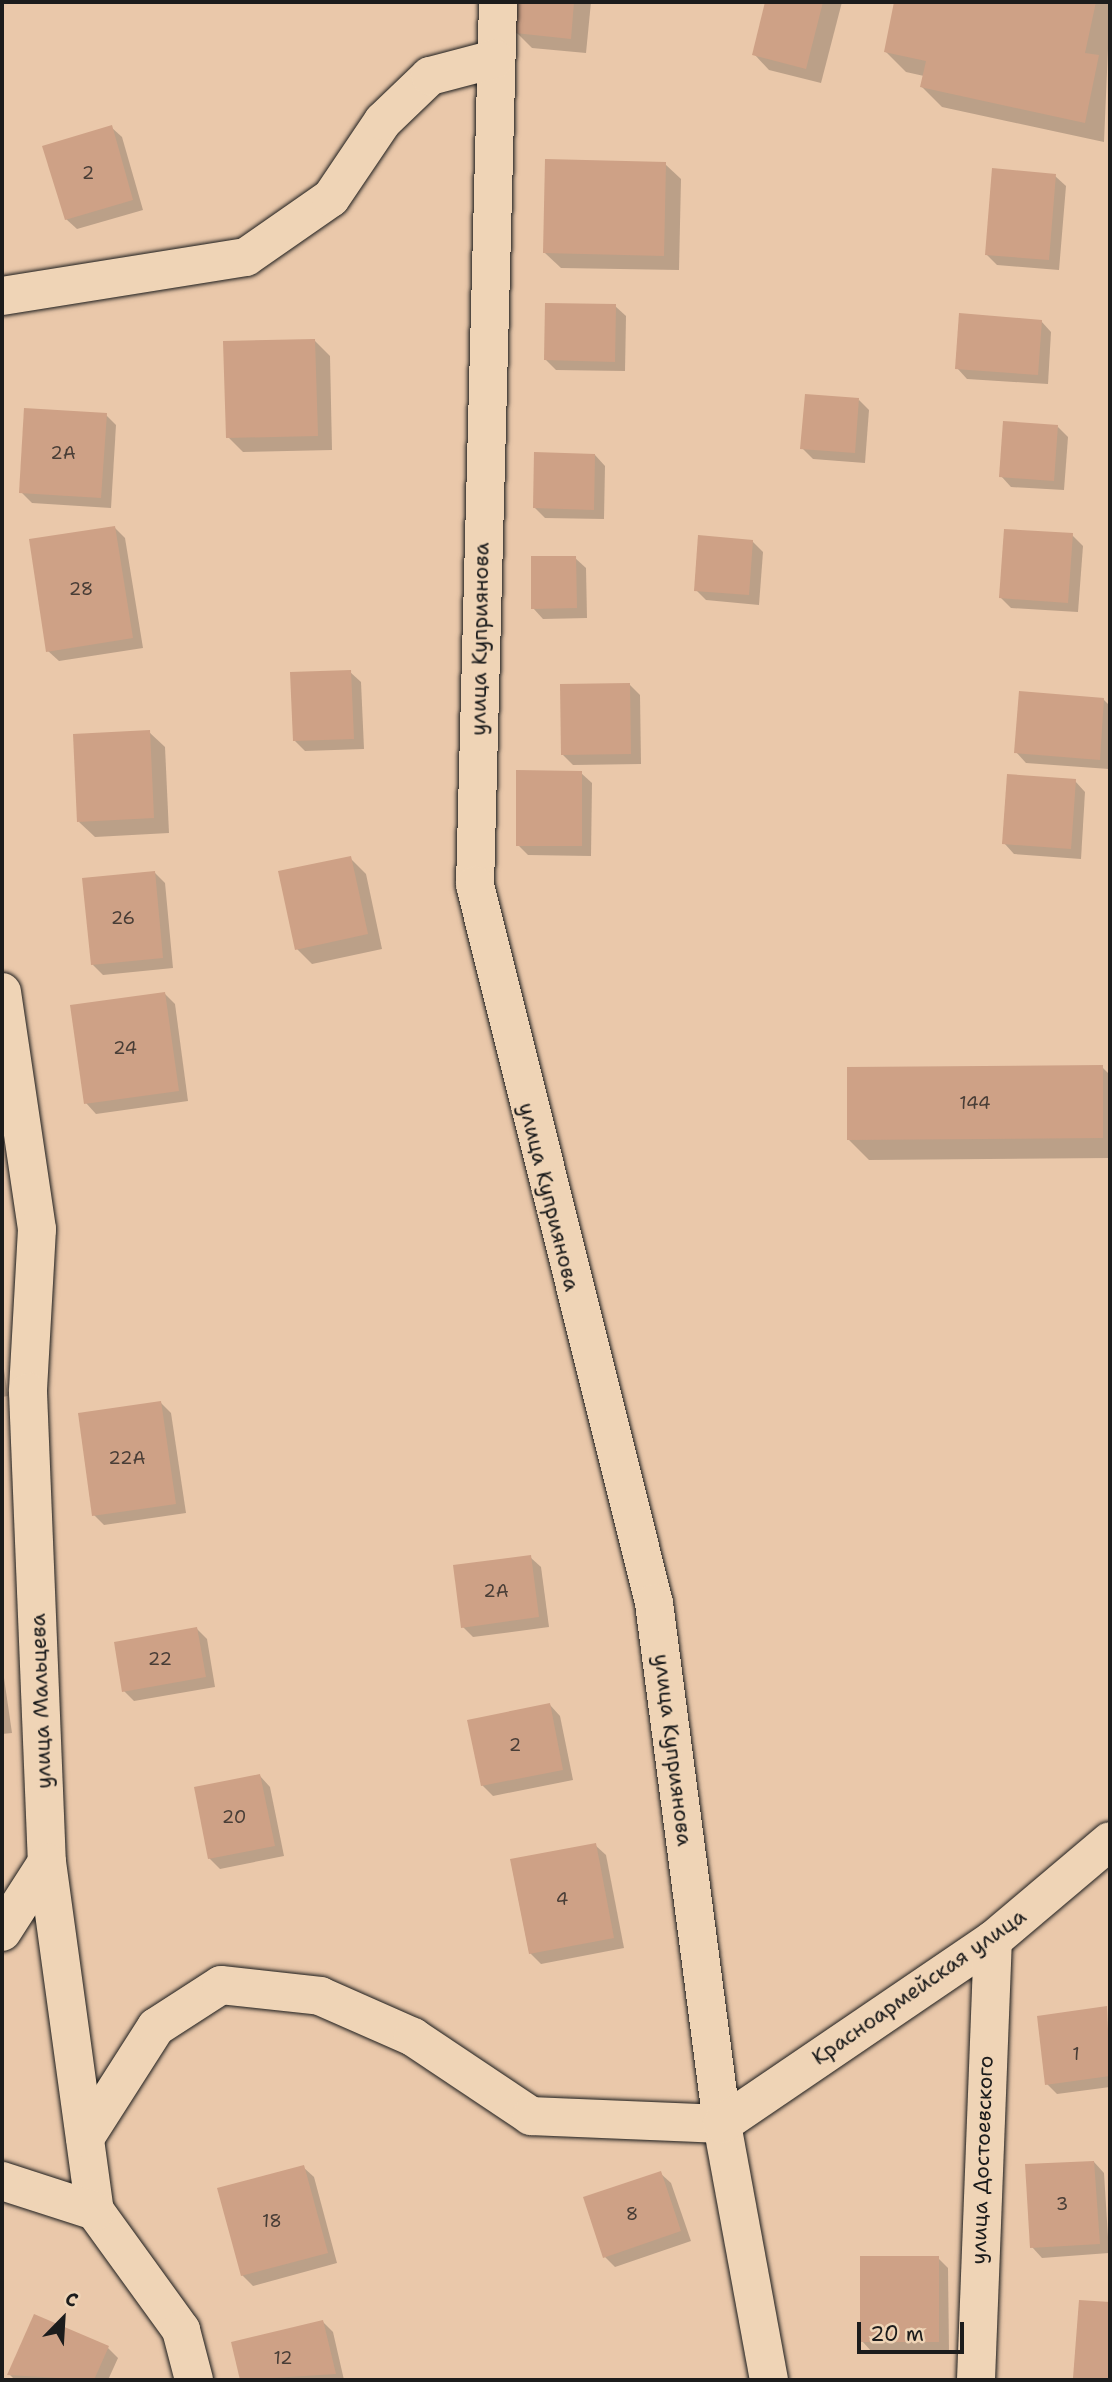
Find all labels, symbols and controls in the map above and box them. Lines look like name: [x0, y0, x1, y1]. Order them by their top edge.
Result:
house number: 2: [82, 162, 94, 184]
house number: 2А: [50, 442, 76, 464]
street label: улица Куприянова: [466, 542, 494, 736]
house number: 28: [69, 578, 93, 600]
house number: 26: [111, 907, 135, 929]
house number: 24: [113, 1037, 137, 1059]
house number: 144: [959, 1092, 991, 1114]
street label: улица Куприянова: [513, 1100, 585, 1294]
house number: 22А: [108, 1447, 146, 1469]
house number: 2А: [483, 1580, 509, 1602]
street label: улица Мальцева: [25, 1613, 57, 1789]
house number: 22: [148, 1648, 172, 1670]
street label: улица Куприянова: [649, 1653, 697, 1847]
house number: 2: [509, 1734, 521, 1756]
house number: 20: [222, 1806, 246, 1828]
house number: 4: [556, 1888, 568, 1910]
street label: Красноармейская улица: [807, 1903, 1031, 2071]
house number: 1: [1072, 2043, 1080, 2065]
street label: улица Достоевского: [966, 2055, 998, 2265]
house number: 3: [1056, 2193, 1068, 2215]
house number: 8: [626, 2203, 638, 2225]
house number: 18: [262, 2210, 282, 2232]
north arrow: [28, 2284, 98, 2354]
text: С: [61, 2286, 82, 2313]
scale bar: [860, 2308, 967, 2352]
text: 20 m: [870, 2320, 924, 2348]
house number: 12: [273, 2347, 293, 2369]

